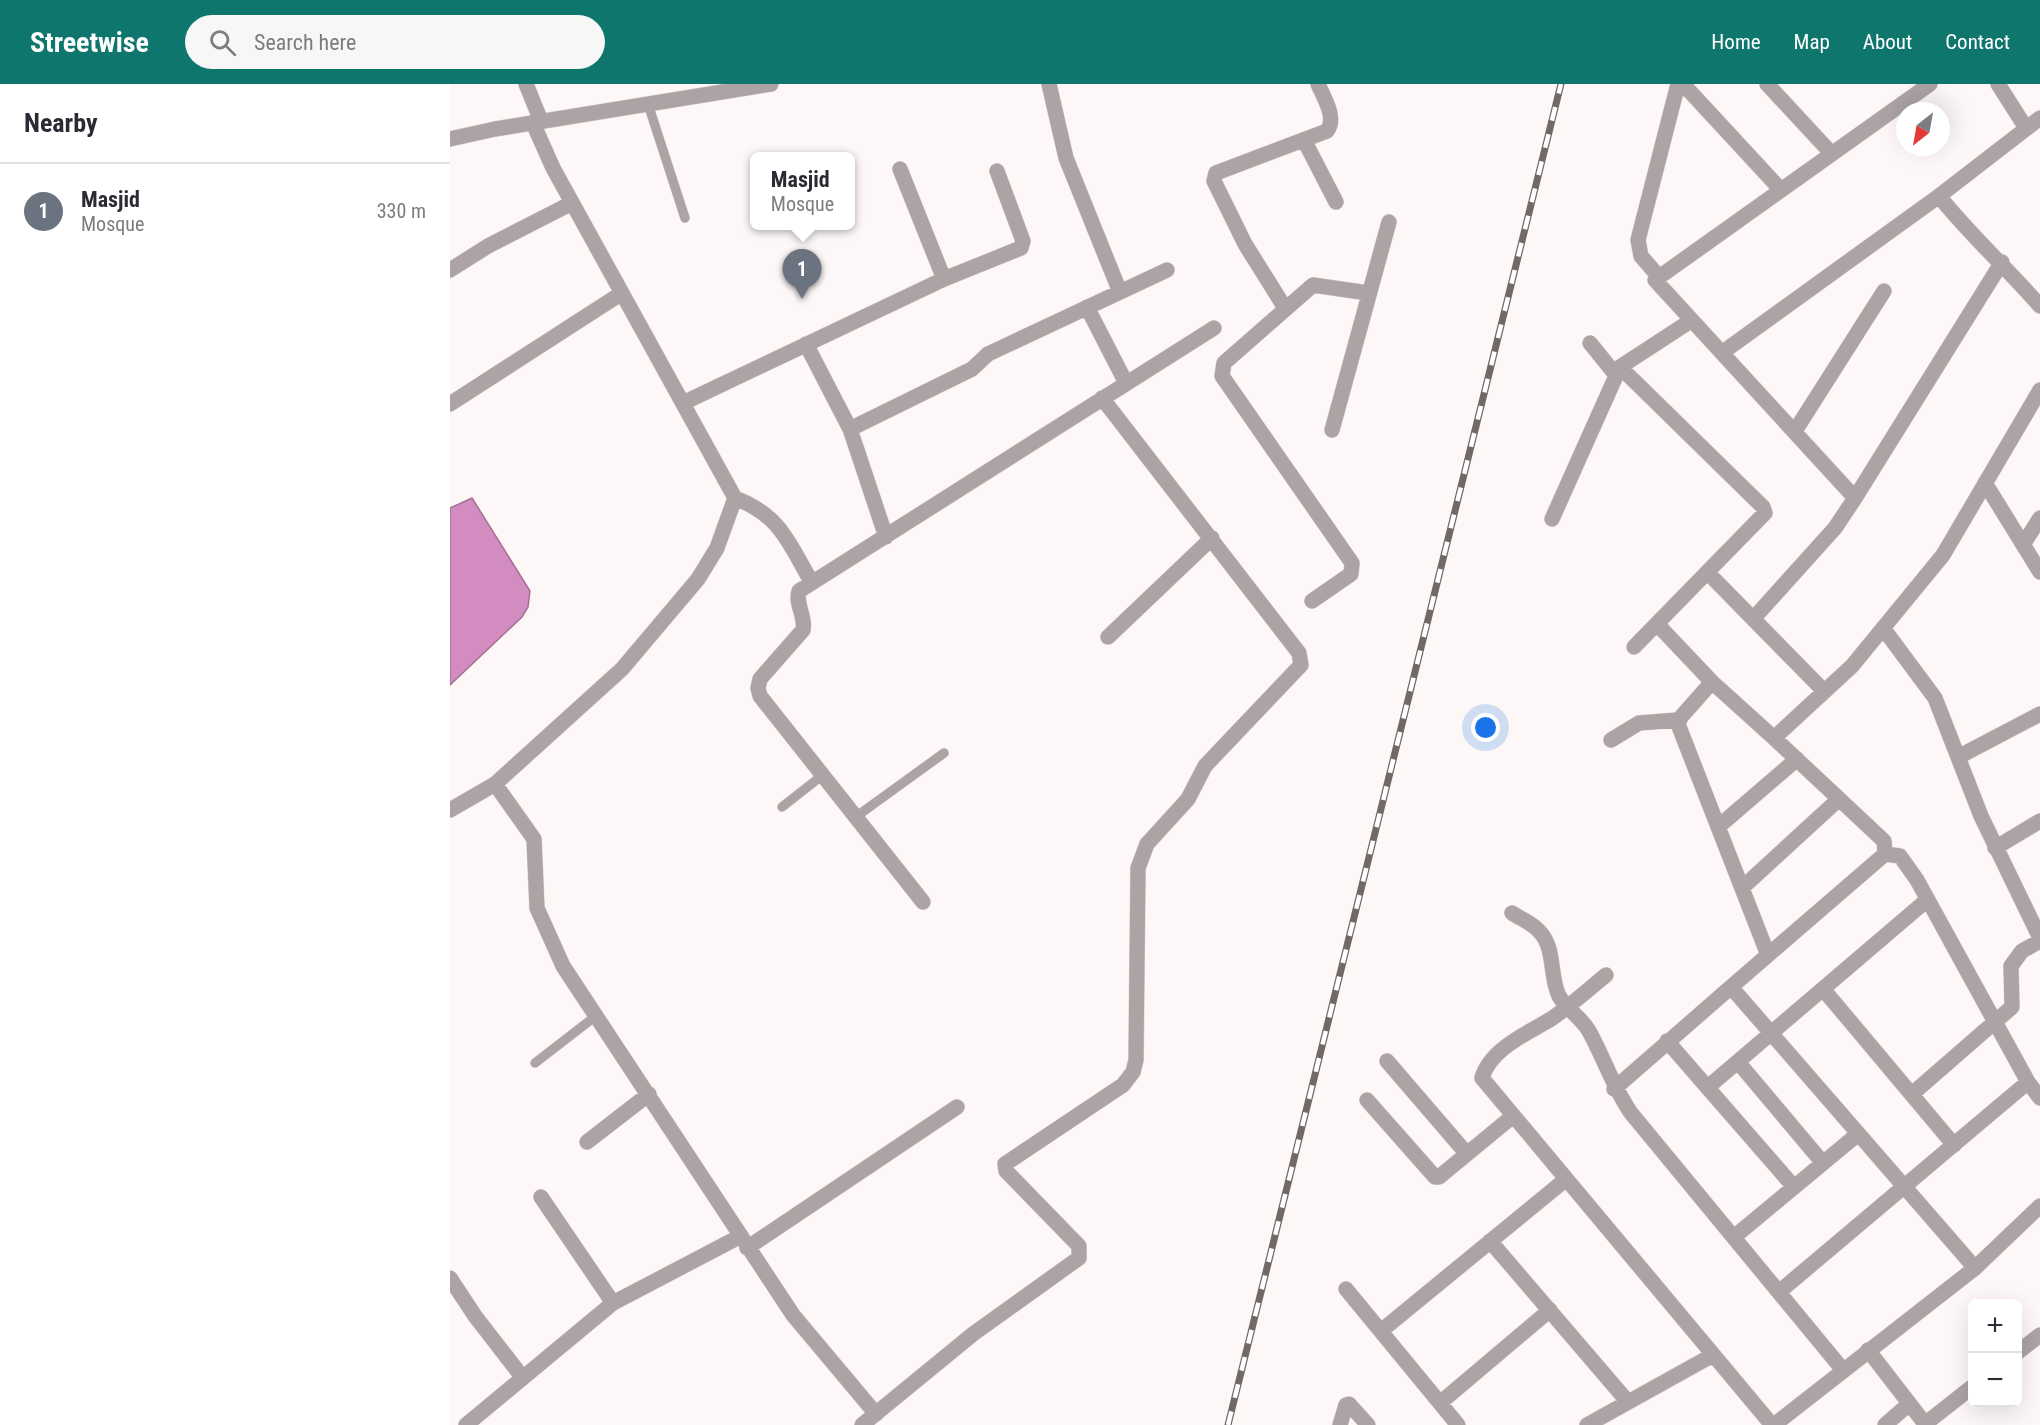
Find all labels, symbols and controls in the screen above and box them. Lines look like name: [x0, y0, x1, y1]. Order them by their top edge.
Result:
search box: [185, 15, 605, 69]
text: Streetwise: [30, 26, 149, 59]
icon: search: [206, 26, 239, 59]
text: Search here: [254, 30, 356, 55]
text: Home: [1711, 30, 1761, 54]
text: Map: [1794, 30, 1830, 54]
text: About: [1863, 30, 1912, 54]
text: Contact: [1945, 30, 2010, 54]
north arrow: [1896, 102, 1950, 156]
text: Nearby: [24, 108, 98, 138]
popup: [750, 152, 855, 230]
text: Masjid: [771, 167, 830, 192]
text: Masjid: [81, 187, 140, 212]
text: Mosque: [771, 192, 834, 216]
text: 1: [38, 199, 49, 223]
text: 330 m: [377, 199, 426, 223]
text: Mosque: [81, 212, 144, 236]
pin: 1: [782, 250, 822, 299]
your location: [1471, 713, 1500, 742]
map controls: [1968, 1299, 2022, 1407]
button: +: [1968, 1299, 2022, 1353]
button: −: [1968, 1353, 2022, 1407]

